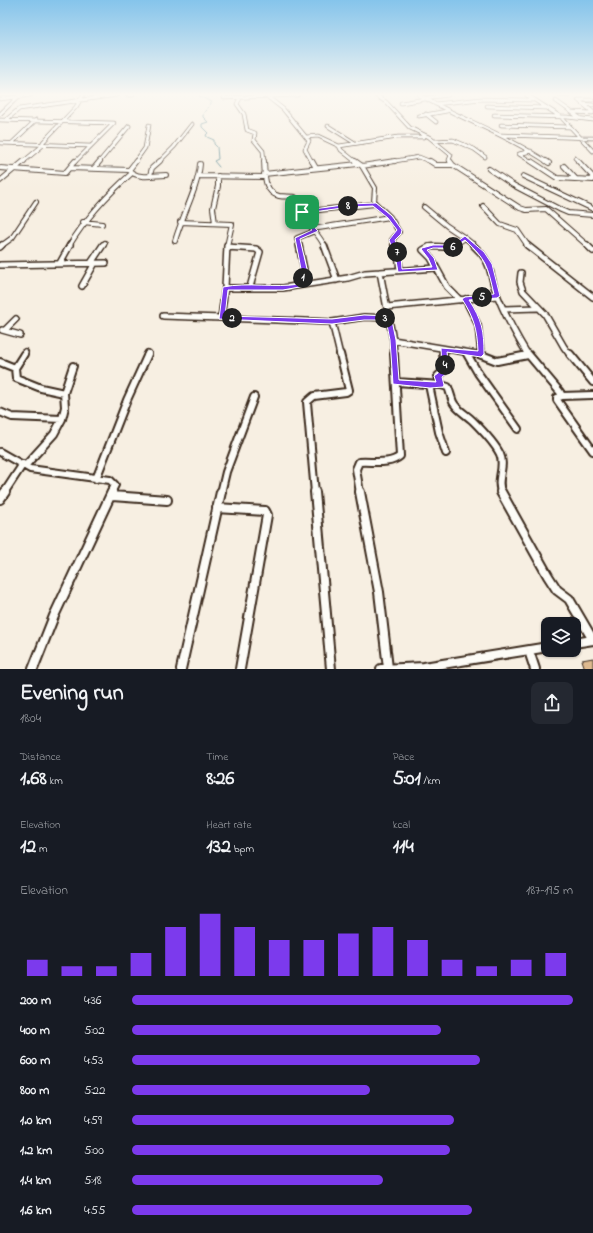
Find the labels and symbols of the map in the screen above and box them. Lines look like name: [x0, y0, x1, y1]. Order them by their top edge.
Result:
pin: [285, 195, 319, 229]
pin: 8: [338, 196, 358, 216]
pin: 6: [443, 237, 463, 257]
pin: 7: [387, 242, 407, 262]
pin: 1: [293, 268, 313, 288]
pin: 5: [472, 287, 492, 307]
pin: 2: [222, 308, 242, 328]
pin: 3: [375, 308, 395, 328]
pin: 4: [435, 355, 455, 375]

